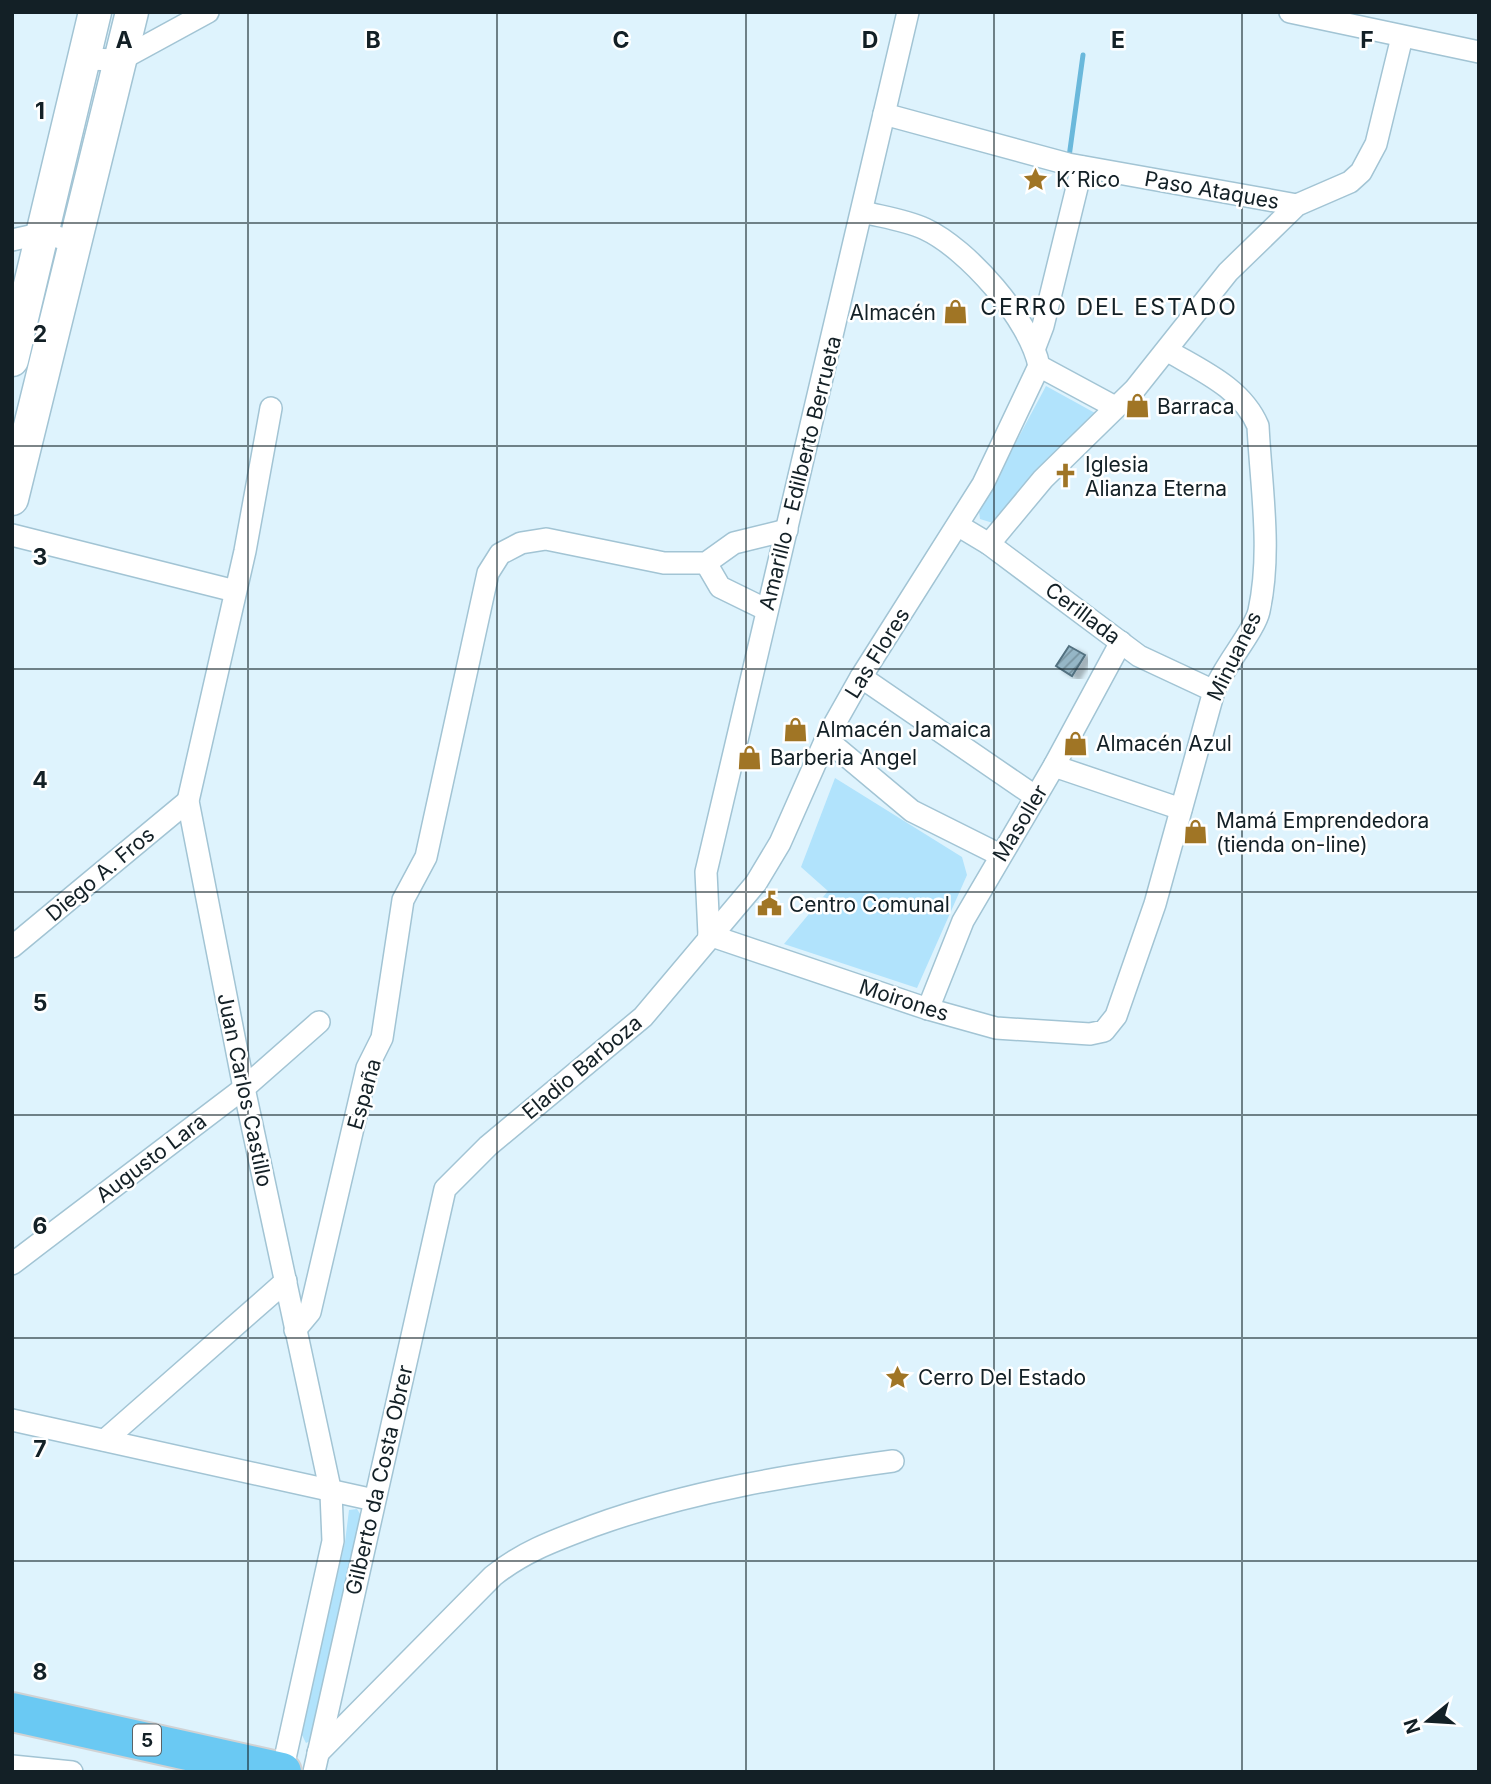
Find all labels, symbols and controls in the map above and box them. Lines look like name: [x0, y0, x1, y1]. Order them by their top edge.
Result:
text: A: [115, 26, 133, 54]
text: B: [365, 26, 381, 54]
text: C: [612, 26, 630, 54]
text: D: [862, 26, 878, 54]
text: E: [1111, 26, 1125, 54]
text: F: [1360, 26, 1374, 54]
text: 1: [35, 97, 45, 125]
place icon: K´Rico: [1022, 165, 1050, 193]
street label: Paso Ataques: [1143, 166, 1281, 214]
place label: K´Rico: [1056, 167, 1120, 192]
district label: CERRO DEL ESTADO: [980, 293, 1238, 321]
shop icon: Almacén: [942, 298, 970, 326]
place label: Almacén: [850, 300, 936, 325]
text: 2: [33, 320, 47, 348]
street label: Amarillo - Edilberto Berrueta: [754, 333, 846, 613]
shop icon: Barraca: [1123, 392, 1151, 420]
place label: Barraca: [1157, 394, 1234, 419]
place label: Iglesia Alianza Eterna: [1085, 452, 1227, 501]
church icon: Iglesia Alianza Eterna: [1051, 462, 1079, 490]
text: 3: [33, 543, 47, 571]
street label: Cerillada: [1041, 577, 1125, 649]
street label: Las Flores: [839, 603, 915, 703]
street label: Minuanes: [1202, 607, 1266, 705]
shop icon: Almacén Jamaica: [782, 715, 810, 743]
place label: Almacén Jamaica: [816, 717, 991, 742]
shop icon: Almacén Azul: [1062, 729, 1090, 757]
place label: Almacén Azul: [1096, 731, 1232, 756]
shop icon: Barberia Angel: [736, 743, 764, 771]
place label: Barberia Angel: [770, 745, 917, 770]
text: 4: [32, 766, 48, 794]
street label: Masoller: [987, 780, 1053, 866]
place label: Mamá Emprendedora (tienda on-line): [1216, 808, 1429, 857]
shop icon: Mamá Emprendedora (tienda on-line): [1182, 818, 1210, 846]
street label: Diego A. Fros: [41, 822, 159, 926]
public building icon: Centro Comunal: [755, 890, 783, 918]
place label: Centro Comunal: [789, 892, 950, 917]
street label: Moirones: [856, 974, 952, 1026]
text: 5: [33, 989, 47, 1017]
street label: Juan Carlos Castillo: [212, 991, 278, 1189]
street label: Eladio Barboza: [517, 1010, 647, 1124]
street label: España: [342, 1056, 386, 1132]
street label: Augusto Lara: [91, 1108, 211, 1208]
text: 6: [33, 1212, 47, 1240]
street label: Gilberto da Costa Obrer: [340, 1363, 418, 1597]
place icon: Cerro Del Estado: [884, 1363, 912, 1391]
place label: Cerro Del Estado: [918, 1365, 1086, 1390]
text: 7: [33, 1435, 47, 1463]
text: 8: [33, 1658, 47, 1686]
north arrow: [1393, 1686, 1463, 1756]
text: N: [1399, 1716, 1425, 1737]
road number: 5: [133, 1724, 161, 1756]

